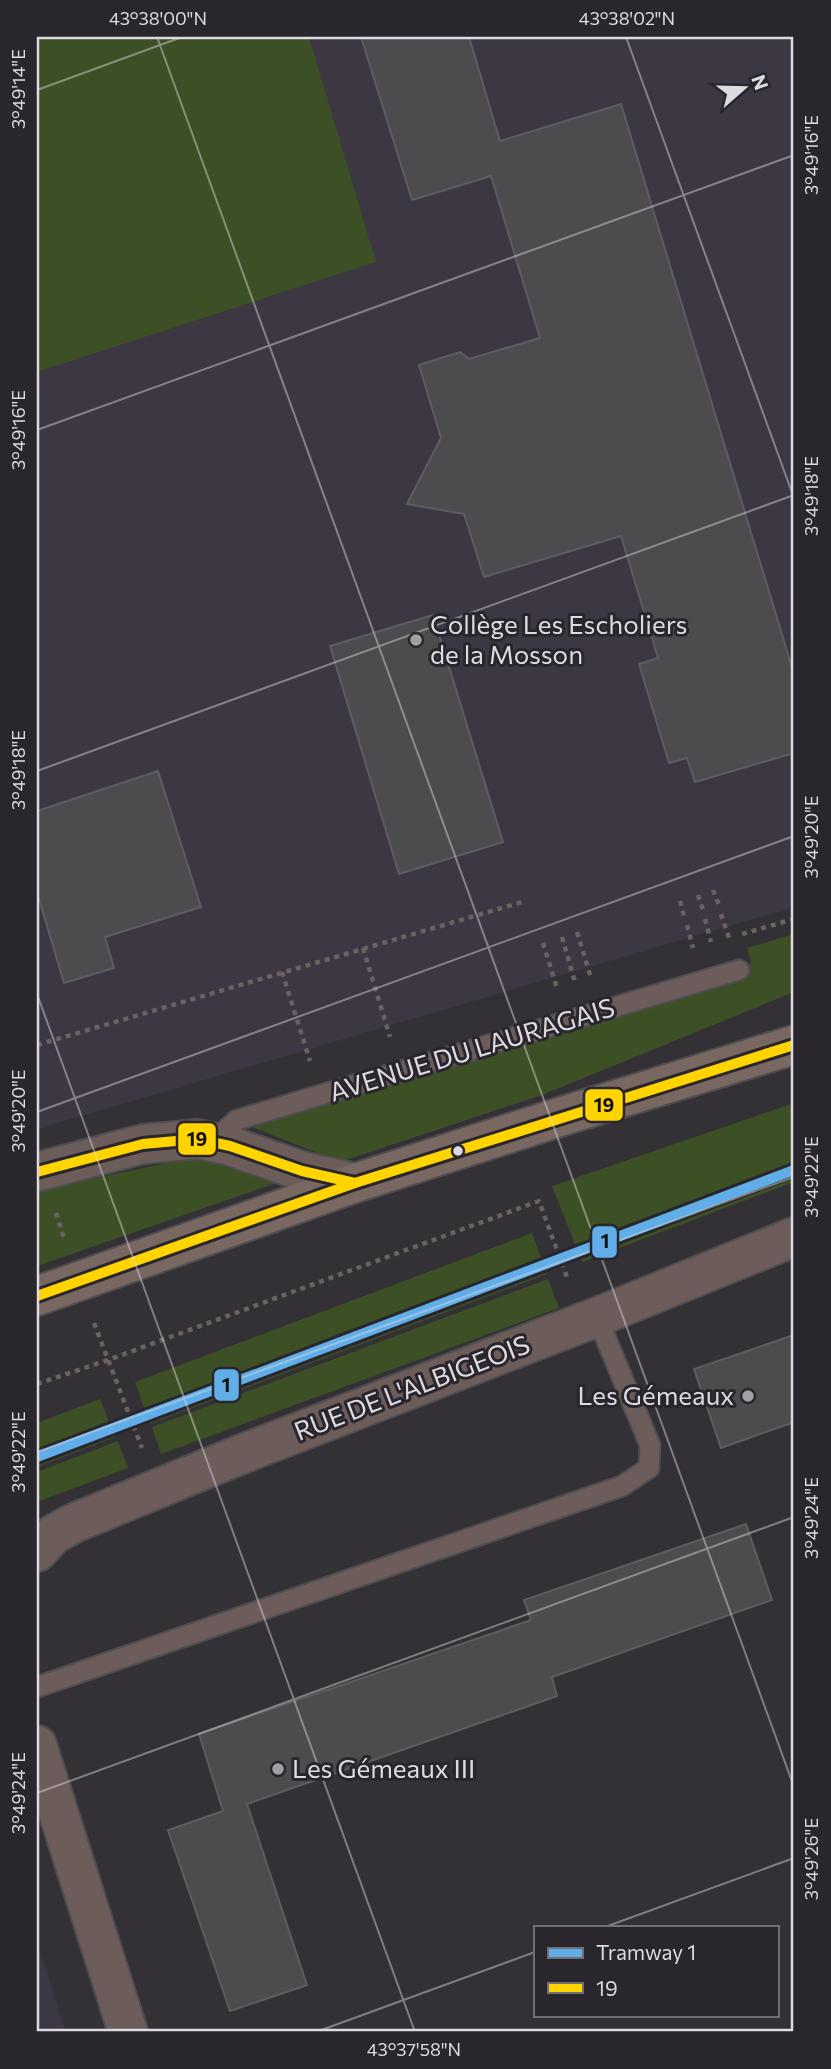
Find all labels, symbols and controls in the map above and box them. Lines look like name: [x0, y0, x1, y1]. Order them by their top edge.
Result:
text: 43°38'00"N: [109, 7, 207, 29]
text: 43°38'02"N: [579, 7, 675, 29]
text: 3°49'14"E: [7, 49, 29, 129]
north arrow: [708, 52, 778, 122]
text: N: [747, 71, 774, 93]
text: 3°49'16"E: [800, 115, 822, 195]
text: 3°49'16"E: [7, 390, 29, 470]
text: 3°49'18"E: [800, 456, 822, 536]
place label: Collège Les Escholiers de la Mosson: [430, 608, 687, 669]
marker: Collège Les Escholiers de la Mosson: [408, 632, 424, 648]
text: 3°49'18"E: [7, 730, 29, 810]
text: 3°49'20"E: [800, 795, 822, 879]
street label: AVENUE DU LAURAGAIS: [325, 990, 618, 1107]
text: 3°49'20"E: [7, 1069, 29, 1153]
line badge: 19: [584, 1088, 624, 1122]
text: 19: [594, 1093, 614, 1116]
line badge: 19: [177, 1122, 217, 1156]
text: 19: [187, 1127, 207, 1150]
text: 3°49'22"E: [800, 1136, 822, 1218]
unlabelled marker: [451, 1144, 465, 1158]
line badge: 1: [591, 1225, 618, 1259]
text: 1: [601, 1229, 609, 1252]
street label: RUE DE L'ALBIGEOIS: [289, 1327, 534, 1446]
line badge: 1: [213, 1368, 240, 1402]
text: 1: [222, 1373, 230, 1396]
place label: Les Gémeaux: [577, 1379, 734, 1410]
marker: Les Gémeaux: [740, 1388, 756, 1404]
text: 3°49'22"E: [7, 1411, 29, 1493]
text: 3°49'24"E: [800, 1477, 822, 1559]
text: 3°49'24"E: [7, 1752, 29, 1834]
place label: Les Gémeaux III: [292, 1752, 475, 1783]
marker: Les Gémeaux III: [270, 1761, 286, 1777]
text: 3°49'26"E: [800, 1818, 822, 1900]
legend: [534, 1926, 778, 2016]
text: Tramway 1: [596, 1939, 696, 1964]
text: 19: [596, 1975, 618, 2000]
text: 43°37'58"N: [367, 2038, 461, 2060]

